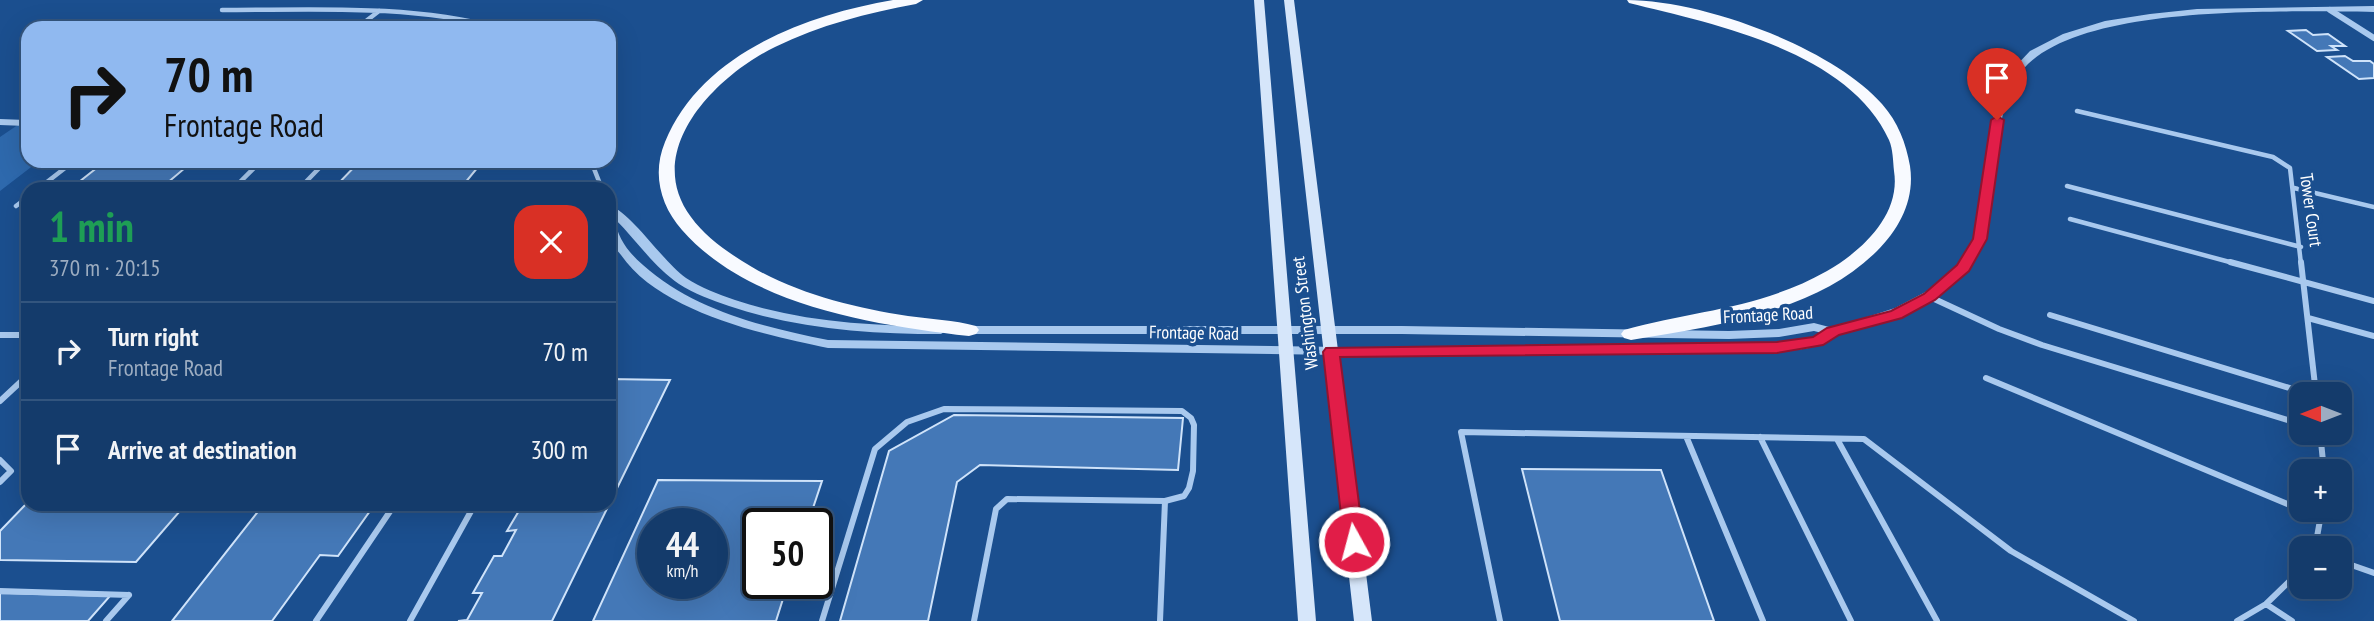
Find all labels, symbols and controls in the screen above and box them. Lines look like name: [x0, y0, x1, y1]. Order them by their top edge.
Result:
text: 70 m: [164, 42, 253, 106]
pin: [1967, 48, 2027, 120]
icon: right: [49, 49, 140, 140]
icon: arrive: [1978, 59, 2016, 97]
text: Frontage Road: [164, 104, 324, 146]
street label: Tower Court: [2295, 172, 2328, 248]
text: 1 min: [49, 199, 134, 254]
button: close: [514, 205, 588, 279]
text: 370 m · 20:15: [49, 253, 161, 282]
street label: Washington Street: [1286, 255, 1323, 371]
street label: Frontage Road: [1722, 301, 1813, 328]
text: Turn right: [108, 320, 199, 353]
street label: Frontage Road: [1149, 320, 1239, 345]
icon: right: [49, 332, 87, 370]
text: 70 m: [542, 335, 588, 368]
text: Frontage Road: [108, 353, 223, 382]
north arrow: [2289, 382, 2352, 444]
map controls: [2289, 382, 2352, 599]
icon: arrive: [49, 430, 87, 468]
text: Arrive at destination: [108, 433, 297, 466]
text: 300 m: [530, 433, 588, 466]
button: +: [2289, 459, 2352, 522]
position arrow: [1317, 505, 1391, 579]
speed limit sign: 50: [742, 508, 833, 599]
text: 44: [666, 521, 699, 567]
button: −: [2289, 536, 2352, 599]
text: km/h: [667, 559, 698, 582]

